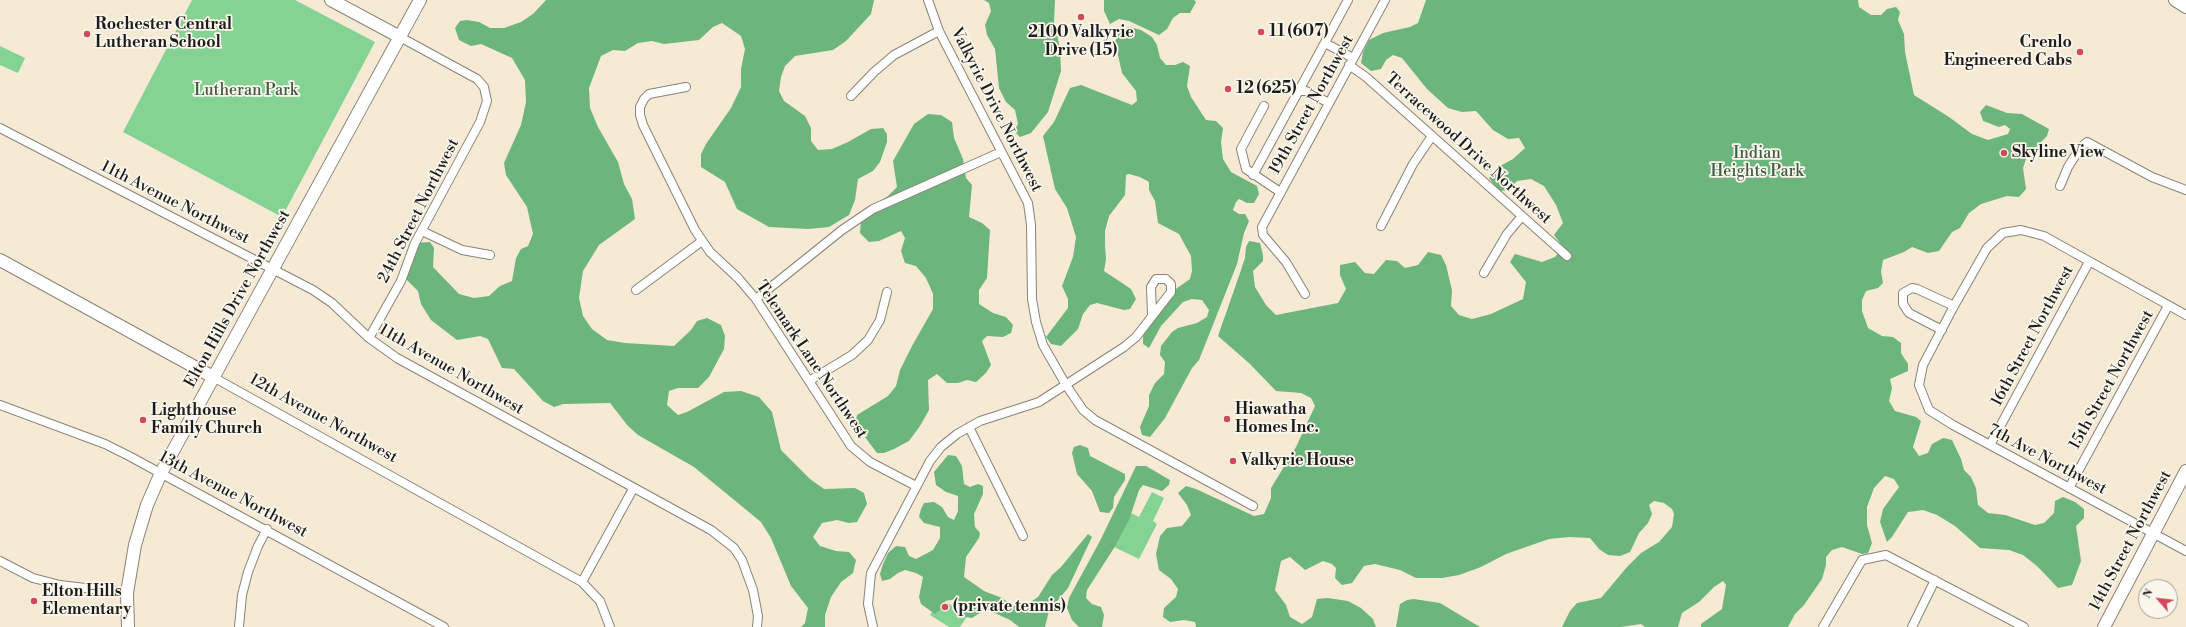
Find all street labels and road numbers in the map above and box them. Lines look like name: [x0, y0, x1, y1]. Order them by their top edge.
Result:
street label: Valkyrie Drive Northwest: [946, 25, 1046, 195]
street label: 19th Street Northwest: [1266, 32, 1358, 178]
street label: Terracewood Drive Northwest: [1381, 69, 1555, 229]
street label: 24th Street Northwest: [374, 136, 464, 286]
street label: 11th Avenue Northwest: [97, 157, 253, 249]
street label: Elton Hills Drive Northwest: [181, 207, 295, 391]
street label: 16th Street Northwest: [1988, 262, 2078, 410]
street label: Telemark Lane Northwest: [751, 278, 871, 442]
street label: 15th Street Northwest: [2066, 307, 2158, 453]
street label: 11th Avenue Northwest: [375, 321, 527, 419]
street label: 12th Avenue Northwest: [246, 370, 400, 468]
street label: 7th Ave Northwest: [1985, 421, 2109, 499]
street label: 13th Avenue Northwest: [155, 448, 311, 542]
street label: 14th Street Northwest: [2086, 467, 2176, 615]

